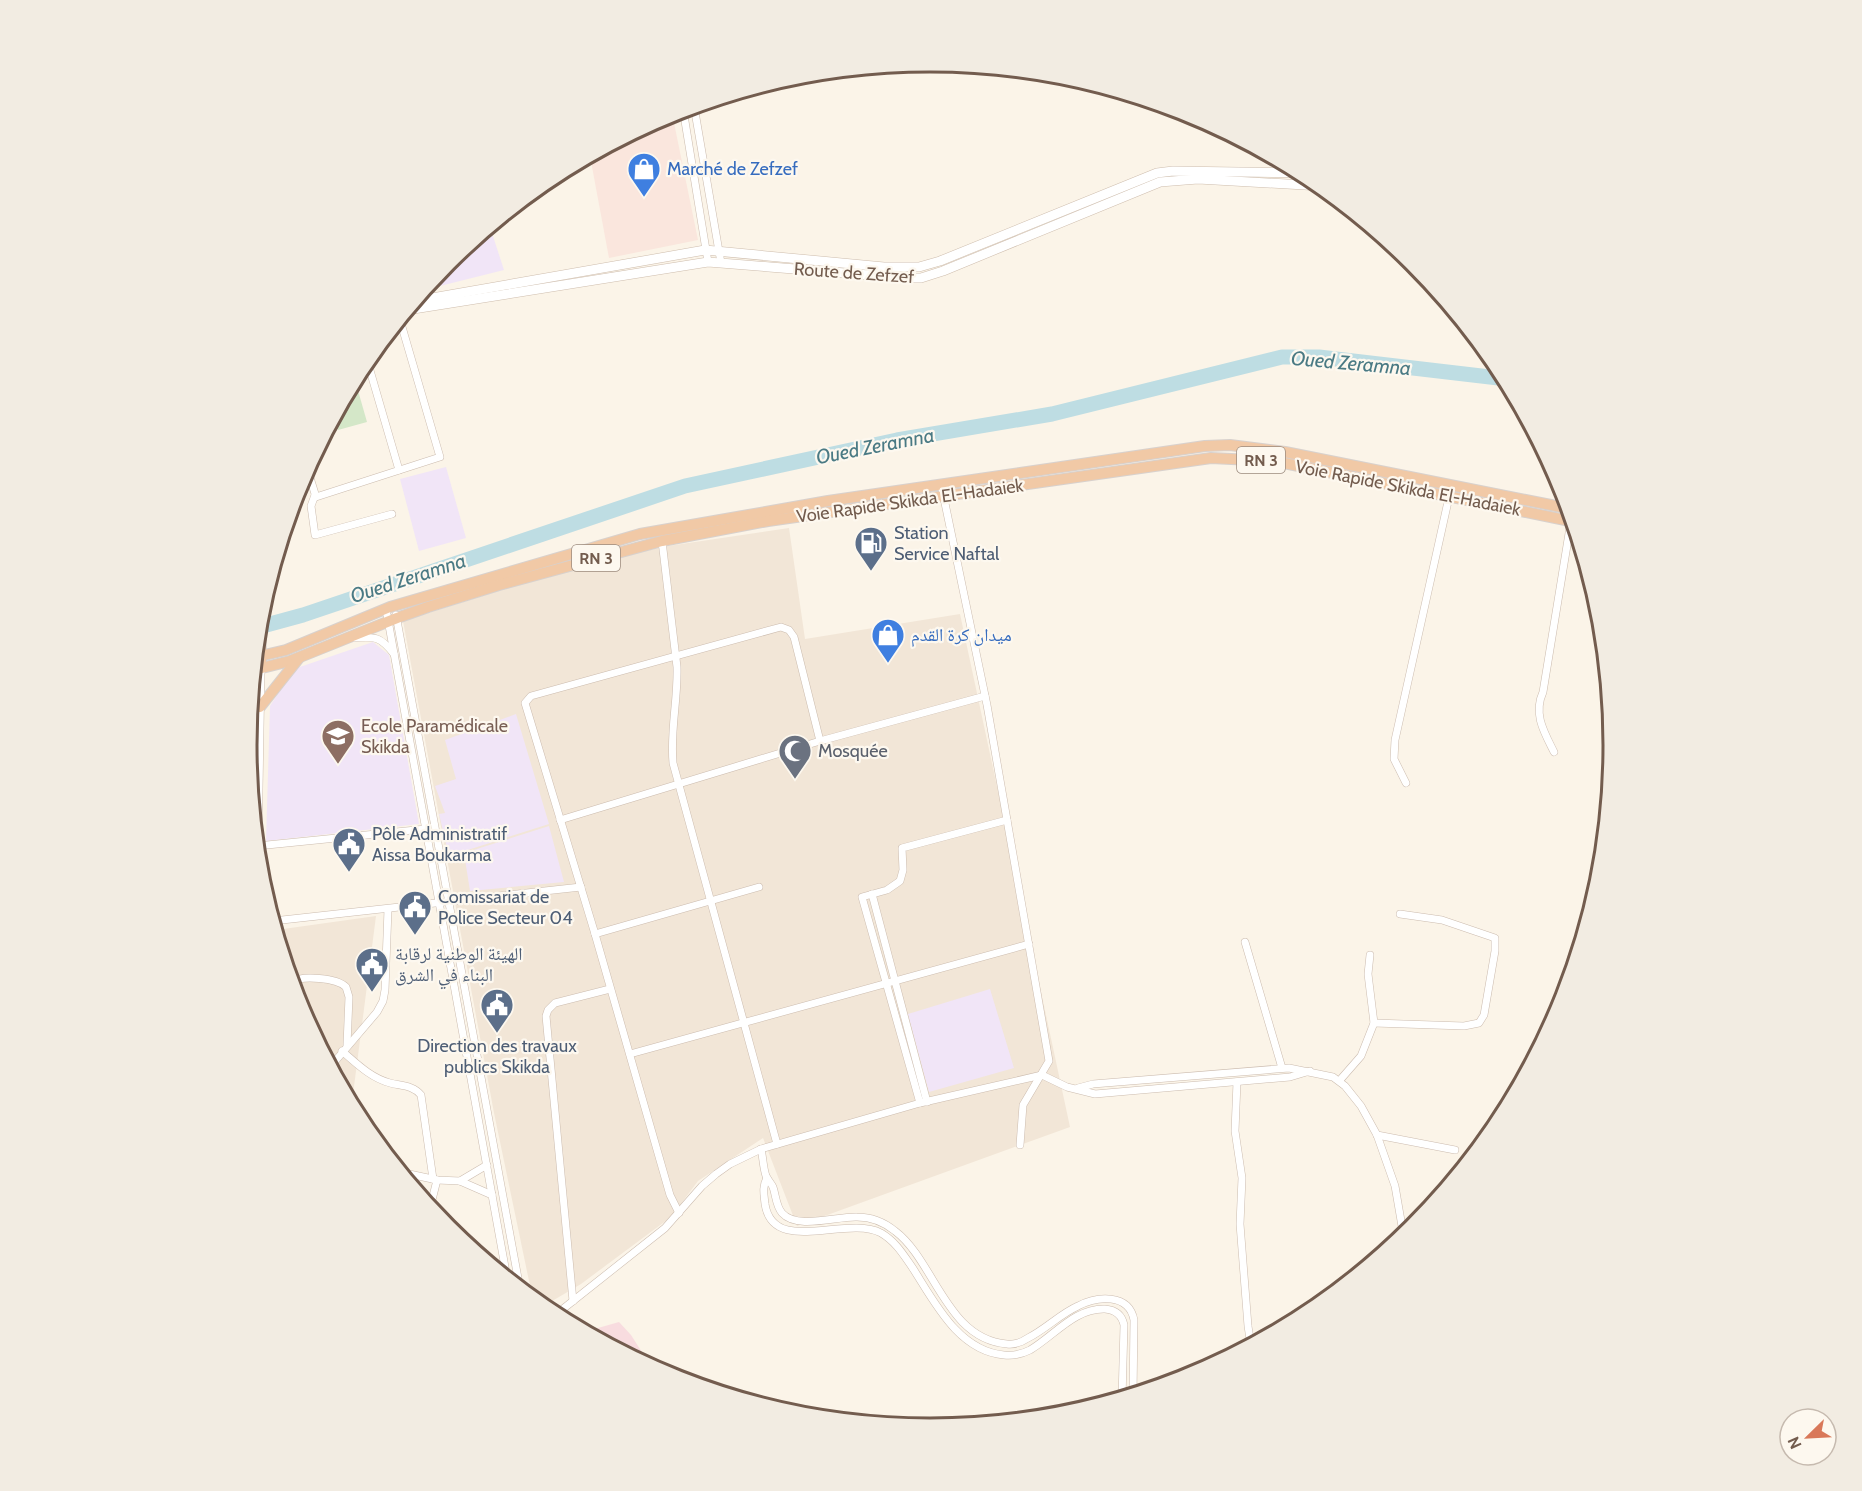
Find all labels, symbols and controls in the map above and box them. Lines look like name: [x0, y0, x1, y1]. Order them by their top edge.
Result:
shop icon: Marché de Zefzef: [626, 151, 662, 198]
place label: Marché de Zefzef: [667, 158, 798, 180]
street label: Route de Zefzef: [793, 258, 915, 288]
water label: Oued Zeramna: [1290, 346, 1412, 380]
water label: Oued Zeramna: [814, 423, 936, 469]
road number: RN 3: [1237, 447, 1285, 473]
street label: Voie Rapide Skikda El-Hadaiek: [1294, 455, 1523, 521]
street label: Voie Rapide Skikda El-Hadaiek: [795, 474, 1026, 528]
place label: Station Service Naftal: [894, 522, 1000, 565]
fuel station icon: Station Service Naftal: [853, 525, 889, 572]
road number: RN 3: [572, 545, 620, 571]
water label: Oued Zeramna: [347, 548, 469, 608]
shop icon: ميدان كرة القدم: [870, 617, 906, 664]
place label: ميدان كرة القدم: [911, 624, 1012, 647]
place label: Ecole Paramédicale Skikda: [361, 715, 508, 758]
school or university icon: Ecole Paramédicale Skikda: [320, 718, 356, 765]
mosque icon: Mosquée: [777, 733, 813, 780]
place label: Mosquée: [818, 740, 888, 762]
place label: Pôle Administratif Aissa Boukarma: [372, 823, 507, 866]
public building icon: Pôle Administratif Aissa Boukarma: [331, 826, 367, 873]
place label: Comissariat de Police Secteur 04: [438, 886, 573, 929]
public building icon: Comissariat de Police Secteur 04: [397, 889, 433, 936]
place label: الهيئة الوطنية لرقابة البناء في الشرق: [395, 943, 523, 990]
public building icon: الهيئة الوطنية لرقابة البناء في الشرق: [354, 946, 390, 993]
public building icon: Direction des travaux publics Skikda: [479, 987, 515, 1034]
place label: Direction des travaux publics Skikda: [417, 1035, 577, 1078]
north arrow: [1778, 1407, 1838, 1467]
text: N: [1784, 1434, 1806, 1452]

